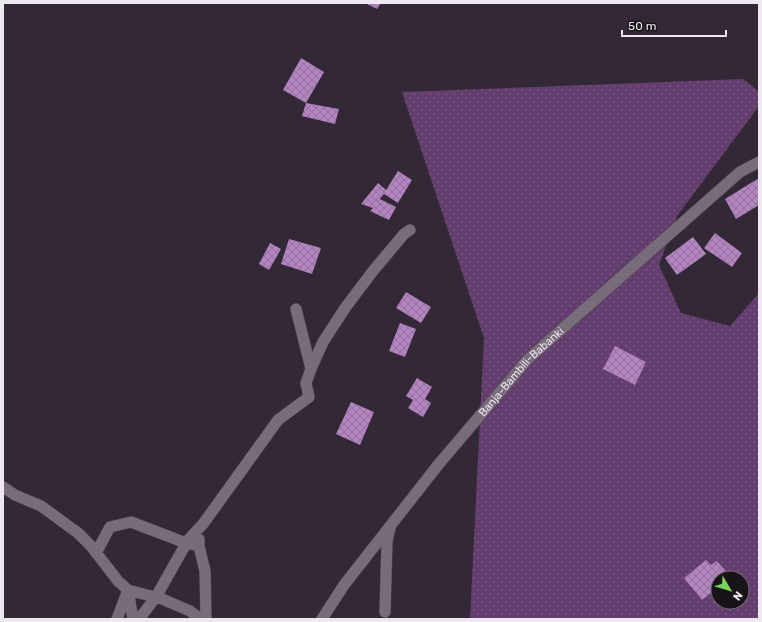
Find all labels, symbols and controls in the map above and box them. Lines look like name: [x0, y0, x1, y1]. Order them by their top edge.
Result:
scale bar: [622, 12, 726, 38]
text: 50 m: [628, 19, 656, 33]
street label: Banja-Bambili-Babanki: [476, 325, 567, 419]
north arrow: [710, 570, 750, 610]
text: N: [730, 589, 745, 603]

